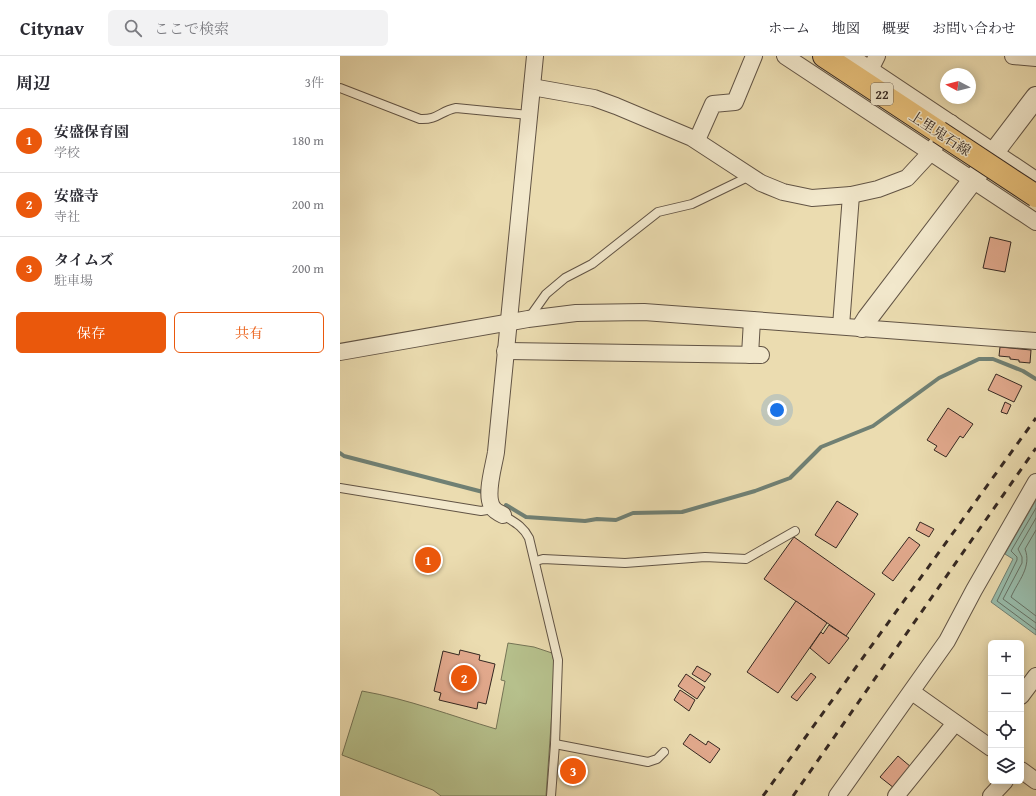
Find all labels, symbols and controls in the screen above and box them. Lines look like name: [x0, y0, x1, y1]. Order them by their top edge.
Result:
search box: [108, 10, 388, 46]
text: Citynav: [20, 14, 84, 42]
icon: search: [122, 17, 144, 39]
text: ここで検索: [154, 18, 229, 39]
text: ホーム: [768, 18, 810, 38]
text: 地図: [832, 18, 860, 38]
text: 概要: [882, 18, 910, 38]
text: お問い合わせ: [932, 18, 1016, 38]
north arrow: [940, 68, 976, 104]
text: 周辺: [16, 70, 50, 95]
text: 3件: [305, 73, 324, 92]
road number: 22: [871, 83, 893, 105]
street label: 上里鬼石線: [905, 106, 975, 160]
text: 安盛保育園: [54, 121, 129, 142]
text: 1: [26, 131, 32, 150]
text: 180 m: [292, 131, 324, 150]
text: 学校: [54, 143, 80, 162]
text: 安盛寺: [54, 185, 99, 206]
text: 2: [26, 195, 32, 214]
text: 200 m: [292, 195, 324, 214]
text: 寺社: [54, 207, 80, 226]
text: タイムズ: [54, 249, 114, 270]
text: 3: [26, 259, 32, 278]
text: 200 m: [292, 259, 324, 278]
text: 駐車場: [54, 271, 93, 290]
button: 保存: [16, 312, 166, 353]
button: 共有: [174, 312, 324, 353]
your location: [767, 400, 787, 420]
pin: 1: [415, 545, 441, 575]
map controls: [988, 640, 1024, 784]
button: +: [988, 640, 1024, 676]
pin: 2: [451, 663, 477, 693]
button: −: [988, 676, 1024, 712]
button: locate: [988, 712, 1024, 748]
button: layers: [988, 748, 1024, 784]
pin: 3: [560, 756, 586, 786]

